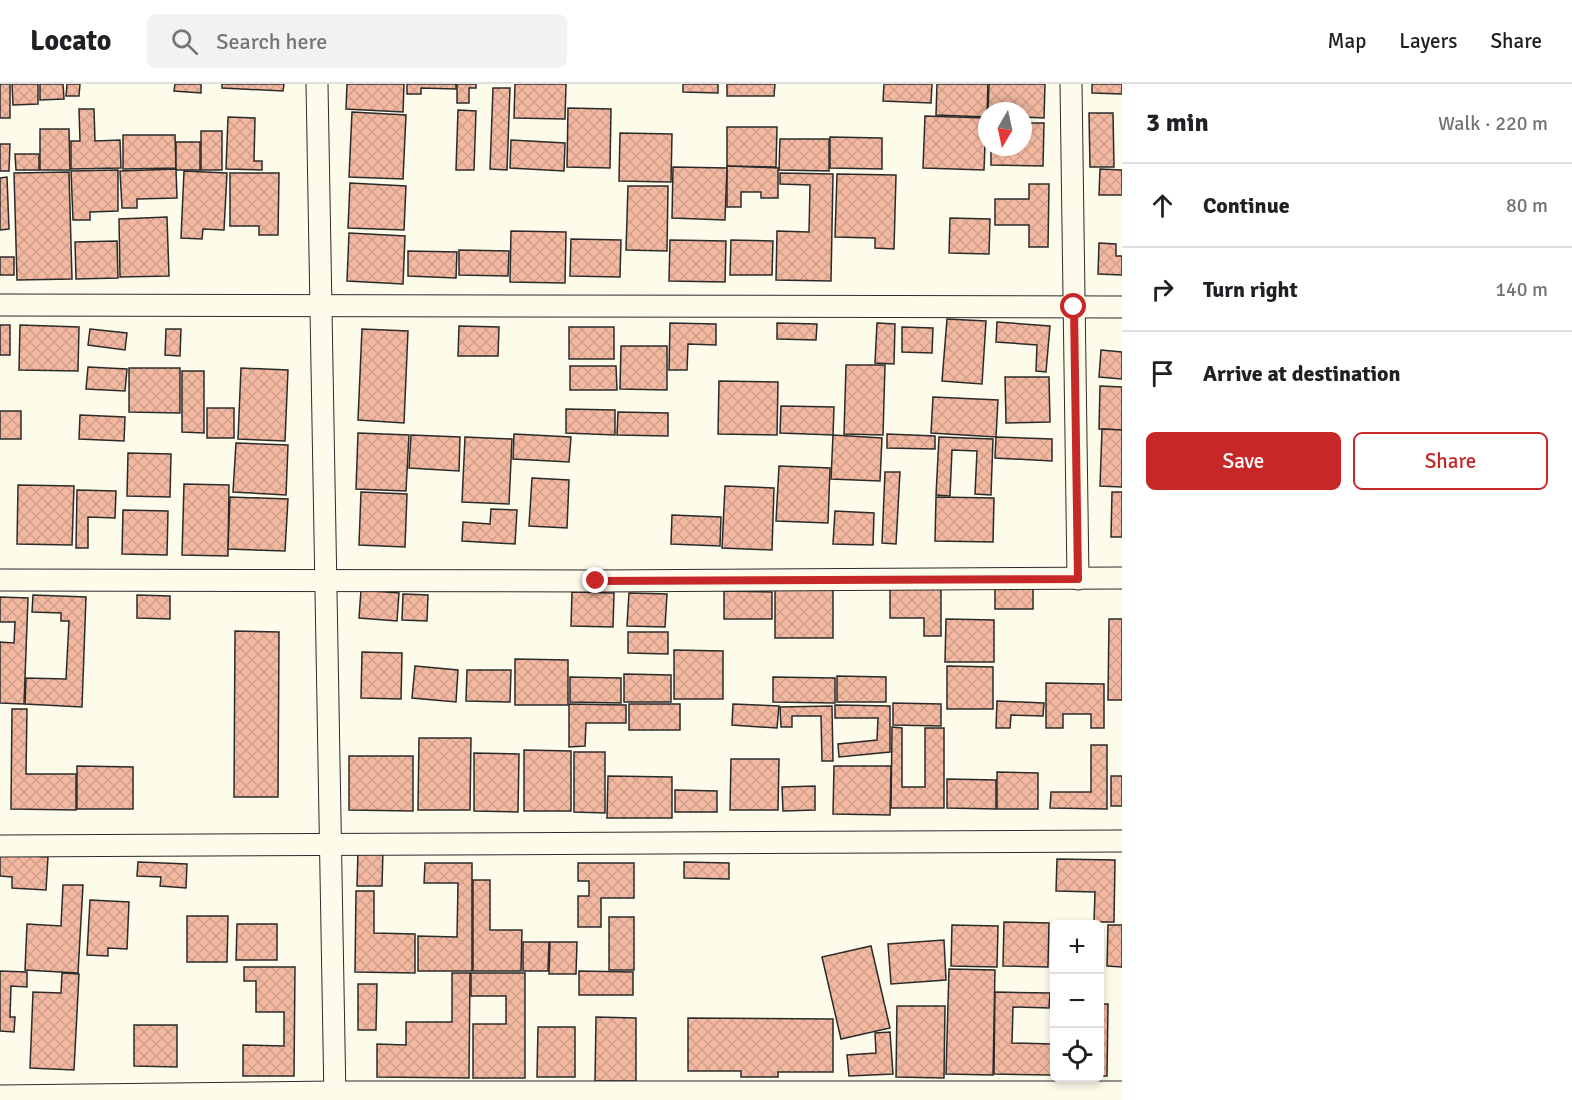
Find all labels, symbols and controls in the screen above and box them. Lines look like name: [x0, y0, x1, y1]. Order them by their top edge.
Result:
search box: [147, 14, 567, 68]
text: Locato: [30, 24, 111, 58]
icon: search: [168, 25, 201, 58]
text: Search here: [216, 28, 327, 55]
text: Map: [1328, 28, 1366, 54]
text: Layers: [1399, 28, 1457, 54]
text: Share: [1490, 28, 1542, 54]
north arrow: [978, 102, 1032, 156]
text: 3 min: [1146, 107, 1209, 139]
text: Walk · 220 m: [1438, 111, 1548, 136]
icon: ahead: [1146, 189, 1179, 222]
text: Continue: [1203, 192, 1290, 219]
text: 80 m: [1506, 193, 1548, 218]
icon: right: [1146, 273, 1179, 306]
text: Turn right: [1203, 276, 1298, 303]
text: 140 m: [1495, 277, 1548, 302]
route start: [1060, 293, 1086, 319]
icon: arrive: [1146, 357, 1179, 390]
text: Arrive at destination: [1203, 360, 1400, 387]
button: Save: [1146, 432, 1341, 490]
button: Share: [1353, 432, 1548, 490]
route end: [582, 567, 608, 593]
map controls: [1050, 920, 1104, 1082]
button: +: [1050, 920, 1104, 974]
button: −: [1050, 974, 1104, 1028]
button: locate: [1050, 1028, 1104, 1082]

